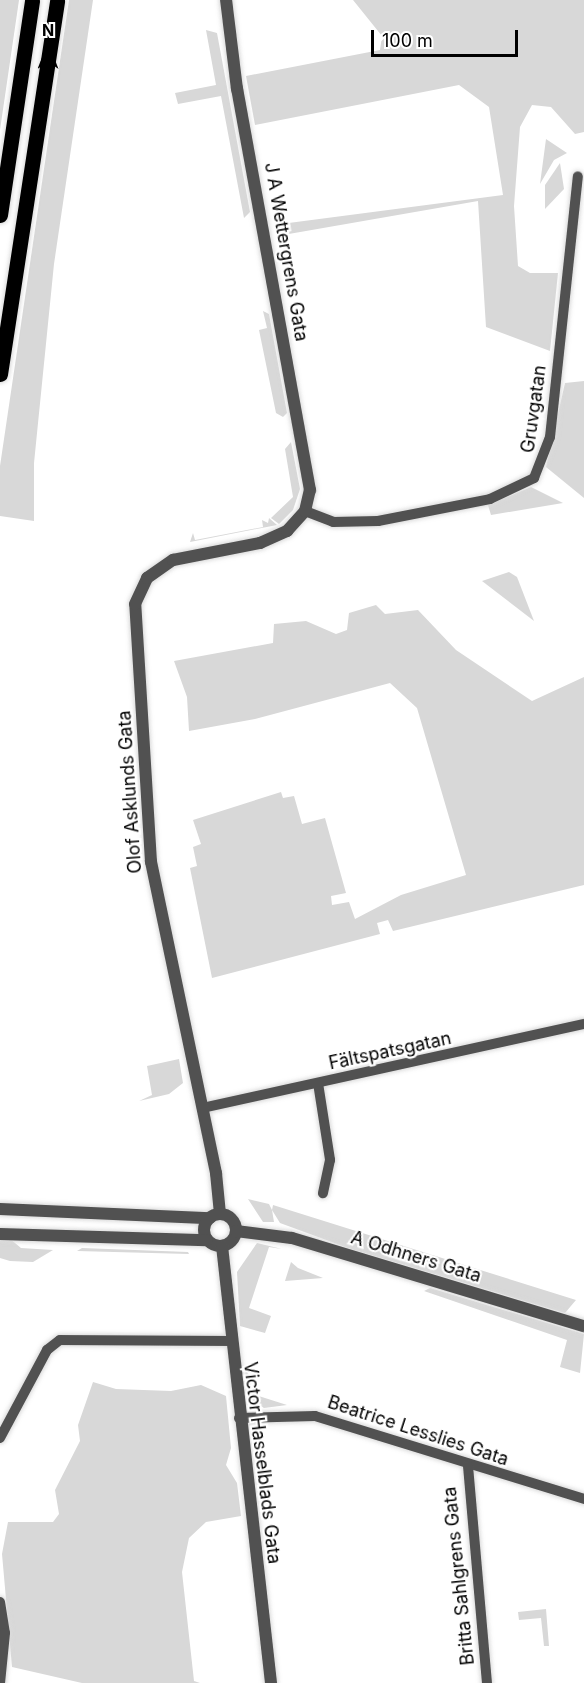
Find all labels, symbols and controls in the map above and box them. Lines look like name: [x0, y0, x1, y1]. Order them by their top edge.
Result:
north arrow: [18, 18, 78, 78]
scale bar: [374, 18, 521, 56]
text: N: [42, 20, 54, 40]
text: 100 m: [382, 30, 433, 51]
street label: J A Wettergrens Gata: [260, 161, 312, 343]
street label: Gruvgatan: [517, 364, 551, 454]
street label: Olof Asklunds Gata: [114, 710, 146, 874]
street label: Fältspatsgatan: [327, 1027, 453, 1075]
street label: A Odhners Gata: [348, 1227, 484, 1287]
street label: Victor Hasselblads Gata: [239, 1361, 285, 1565]
street label: Beatrice Lesslies Gata: [325, 1392, 511, 1470]
street label: Britta Sahlgrens Gata: [439, 1486, 479, 1666]

